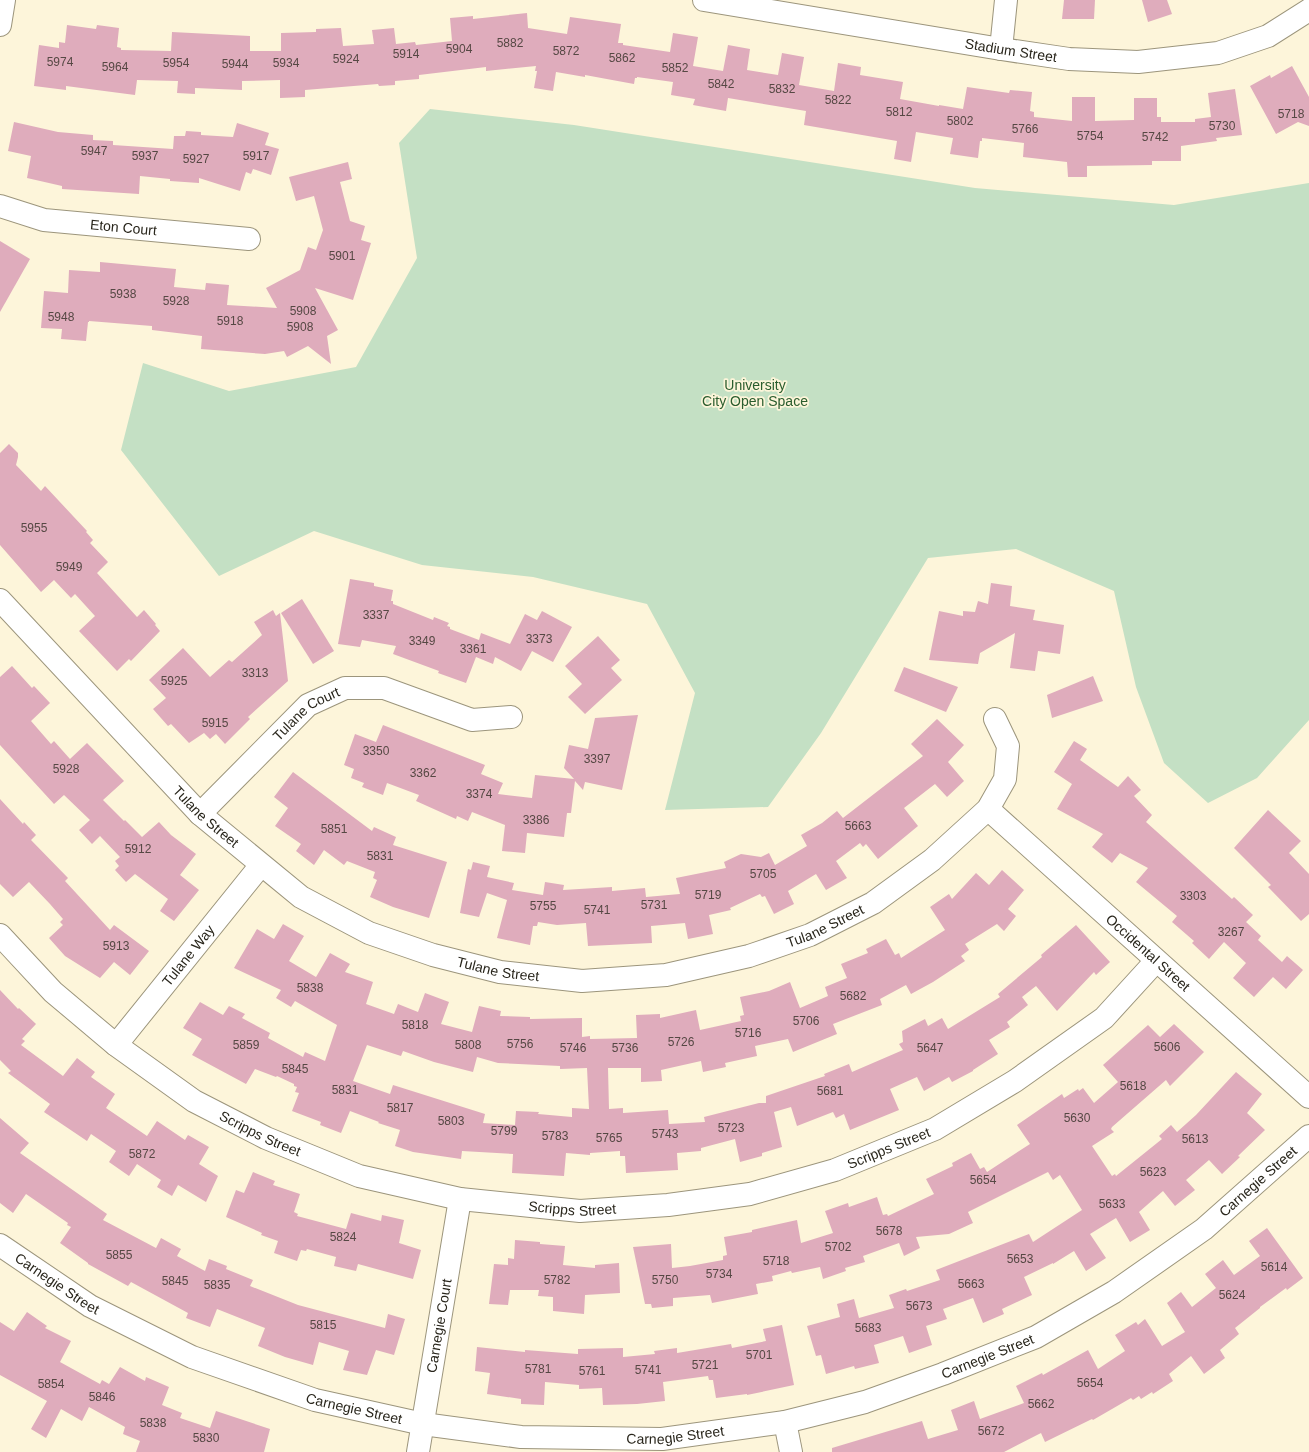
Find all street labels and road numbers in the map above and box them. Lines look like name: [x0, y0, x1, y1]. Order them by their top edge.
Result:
street label: Stadium Street: [964, 35, 1058, 65]
street label: Eton Court: [89, 216, 158, 238]
street label: Tulane Court: [269, 684, 342, 744]
street label: Tulane Street: [170, 782, 242, 851]
street label: Tulane Street: [784, 901, 866, 951]
street label: Occidental Street: [1103, 911, 1193, 995]
street label: Tulane Way: [159, 922, 218, 989]
street label: Tulane Street: [455, 953, 540, 984]
street label: Scripps Street: [217, 1108, 303, 1159]
street label: Scripps Street: [845, 1124, 932, 1172]
street label: Carnegie Street: [1216, 1143, 1300, 1220]
street label: Scripps Street: [528, 1198, 617, 1219]
street label: Carnegie Street: [12, 1250, 102, 1317]
street label: Carnegie Court: [423, 1277, 455, 1374]
street label: Carnegie Street: [939, 1331, 1036, 1382]
street label: Carnegie Street: [304, 1389, 404, 1427]
street label: Carnegie Street: [626, 1423, 725, 1447]

